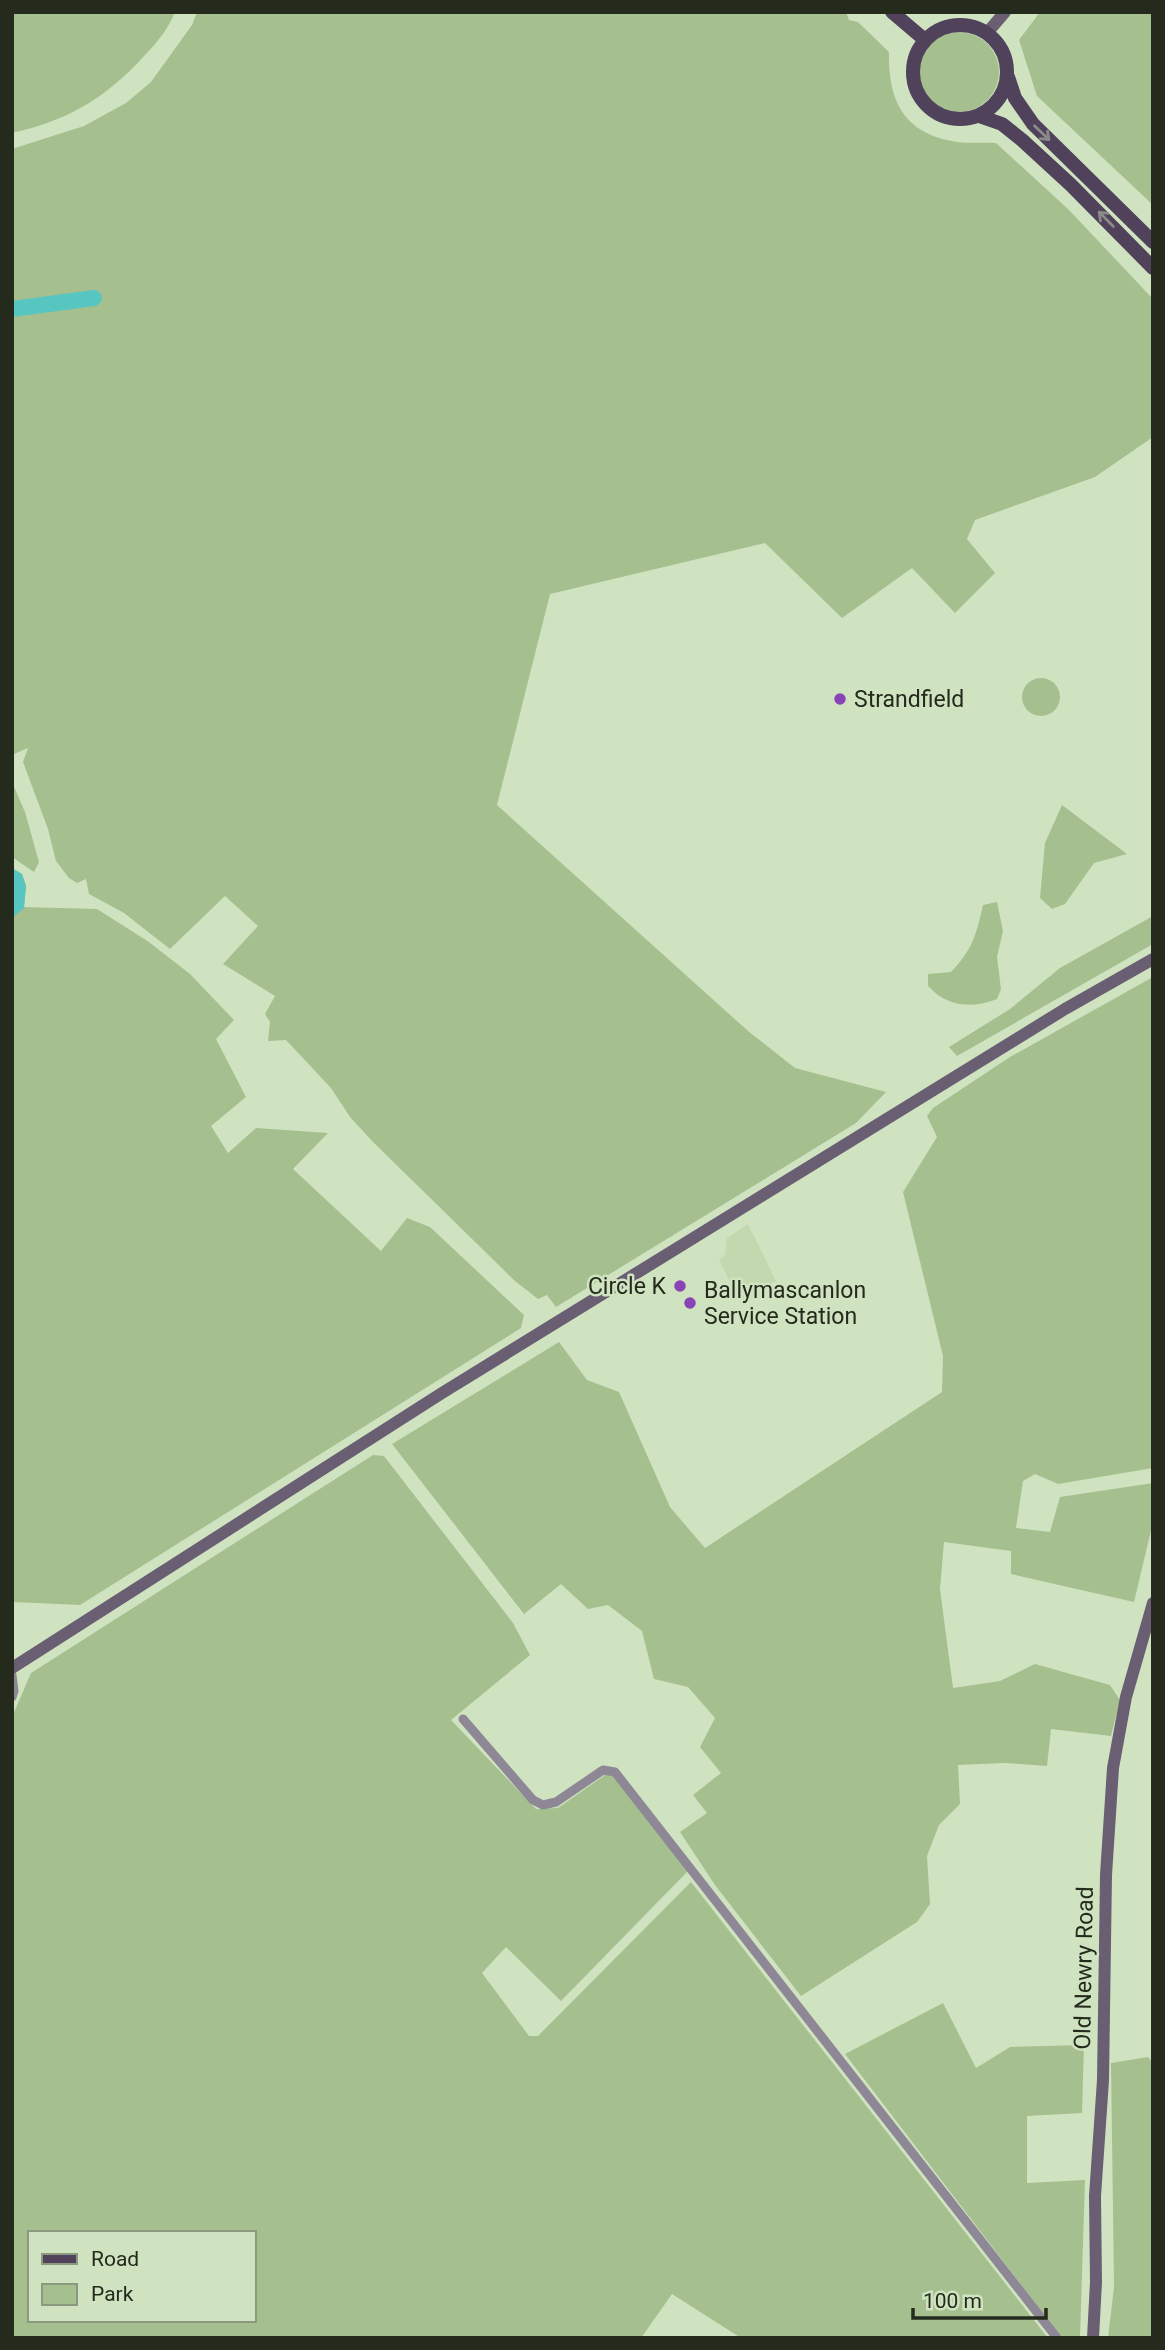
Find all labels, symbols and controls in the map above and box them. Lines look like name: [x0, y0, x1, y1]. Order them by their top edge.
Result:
one-way arrow: [1033, 125, 1050, 142]
one-way arrow: [1097, 211, 1114, 228]
place label: Strandfield: [854, 686, 964, 713]
marker: Strandfield: [832, 691, 848, 707]
place label: Circle K: [588, 1273, 667, 1300]
place label: Ballymascanlon Service Station: [704, 1277, 866, 1330]
marker: Circle K: [672, 1278, 688, 1294]
marker: Ballymascanlon Service Station: [682, 1295, 698, 1311]
street label: Old Newry Road: [1069, 1886, 1099, 2050]
legend: [28, 2231, 256, 2322]
text: Road: [91, 2247, 139, 2271]
scale bar: [913, 2276, 1046, 2320]
text: Park: [91, 2282, 134, 2306]
text: 100 m: [923, 2289, 982, 2313]

